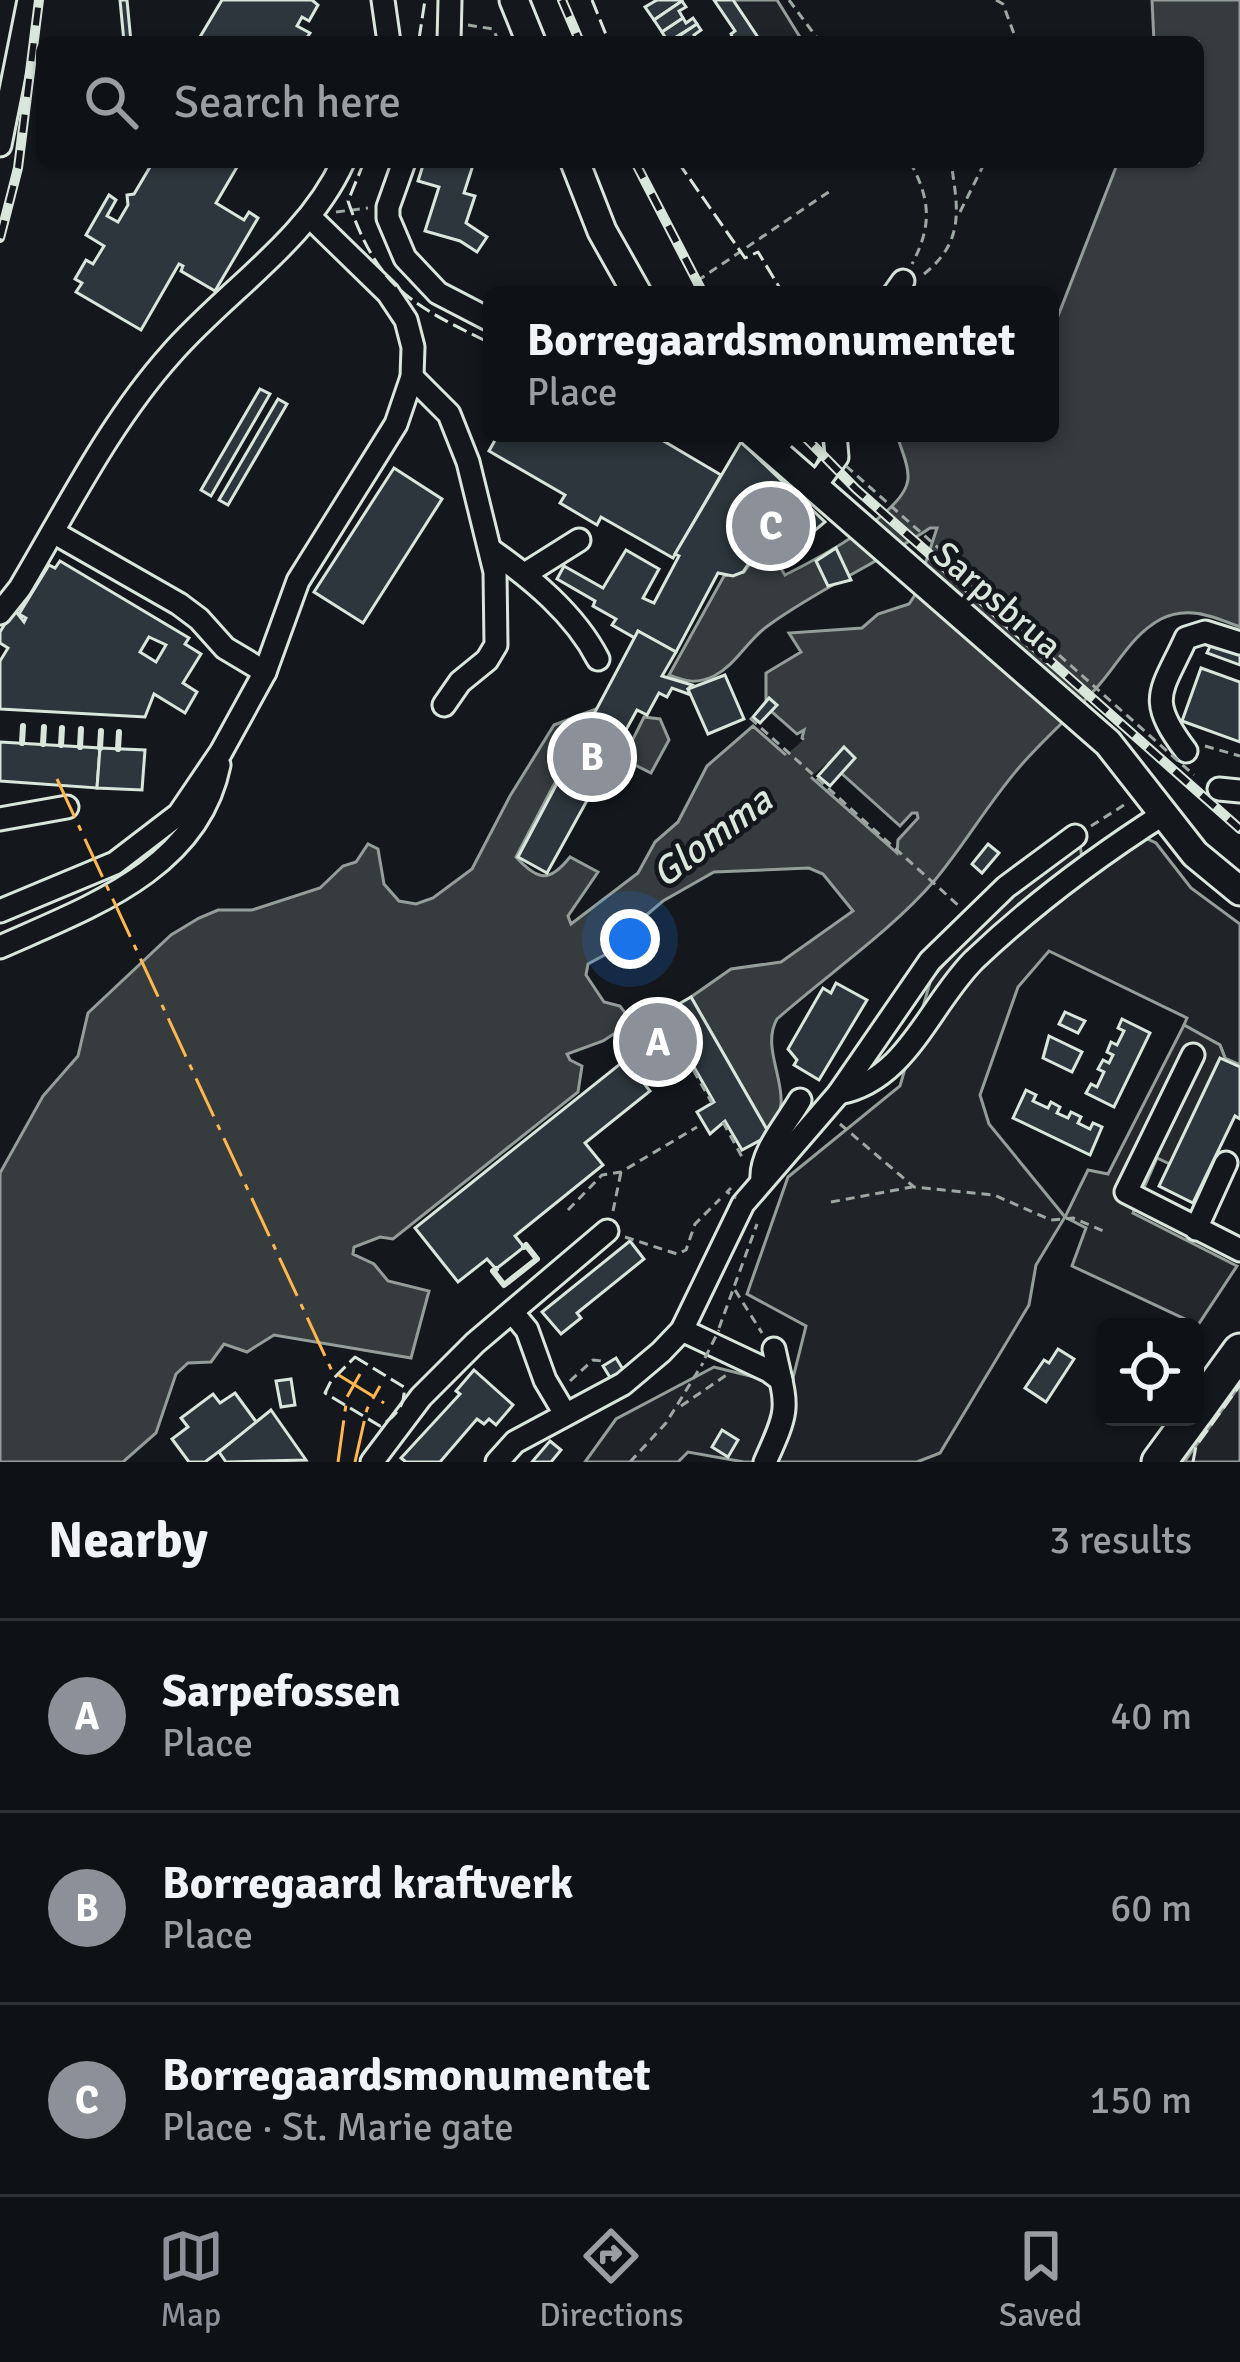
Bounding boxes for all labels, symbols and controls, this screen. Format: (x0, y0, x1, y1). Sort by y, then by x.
search box (36, 36, 1204, 168)
icon: search (78, 69, 144, 135)
text: Search here (174, 75, 401, 130)
popup (483, 286, 1059, 442)
text: Borregaardsmonumentet (527, 313, 1015, 368)
text: Place (527, 368, 618, 416)
pin: C (732, 481, 810, 571)
street label: Sarpsbrua (923, 532, 1071, 668)
pin: B (553, 712, 631, 802)
water label: Glomma (642, 775, 782, 898)
your location (600, 909, 660, 969)
pin: A (619, 997, 697, 1087)
map controls (1096, 1318, 1204, 1426)
button: locate (1096, 1318, 1204, 1426)
text: Nearby (48, 1509, 208, 1572)
text: 3 results (1049, 1516, 1192, 1564)
text: Sarpefossen (162, 1664, 401, 1719)
text: A (75, 1692, 99, 1740)
text: 40 m (1110, 1692, 1192, 1740)
text: Place (162, 1719, 253, 1767)
text: Borregaard kraftverk (162, 1856, 573, 1911)
text: B (75, 1884, 99, 1932)
text: 60 m (1110, 1884, 1192, 1932)
text: Place (162, 1911, 253, 1959)
text: Borregaardsmonumentet (162, 2048, 651, 2103)
text: C (75, 2076, 99, 2124)
text: 150 m (1089, 2076, 1192, 2124)
text: Place · St. Marie gate (162, 2103, 514, 2151)
tab: Map (158, 2223, 224, 2336)
tab: Directions (539, 2223, 684, 2336)
tab: Saved (999, 2223, 1082, 2336)

